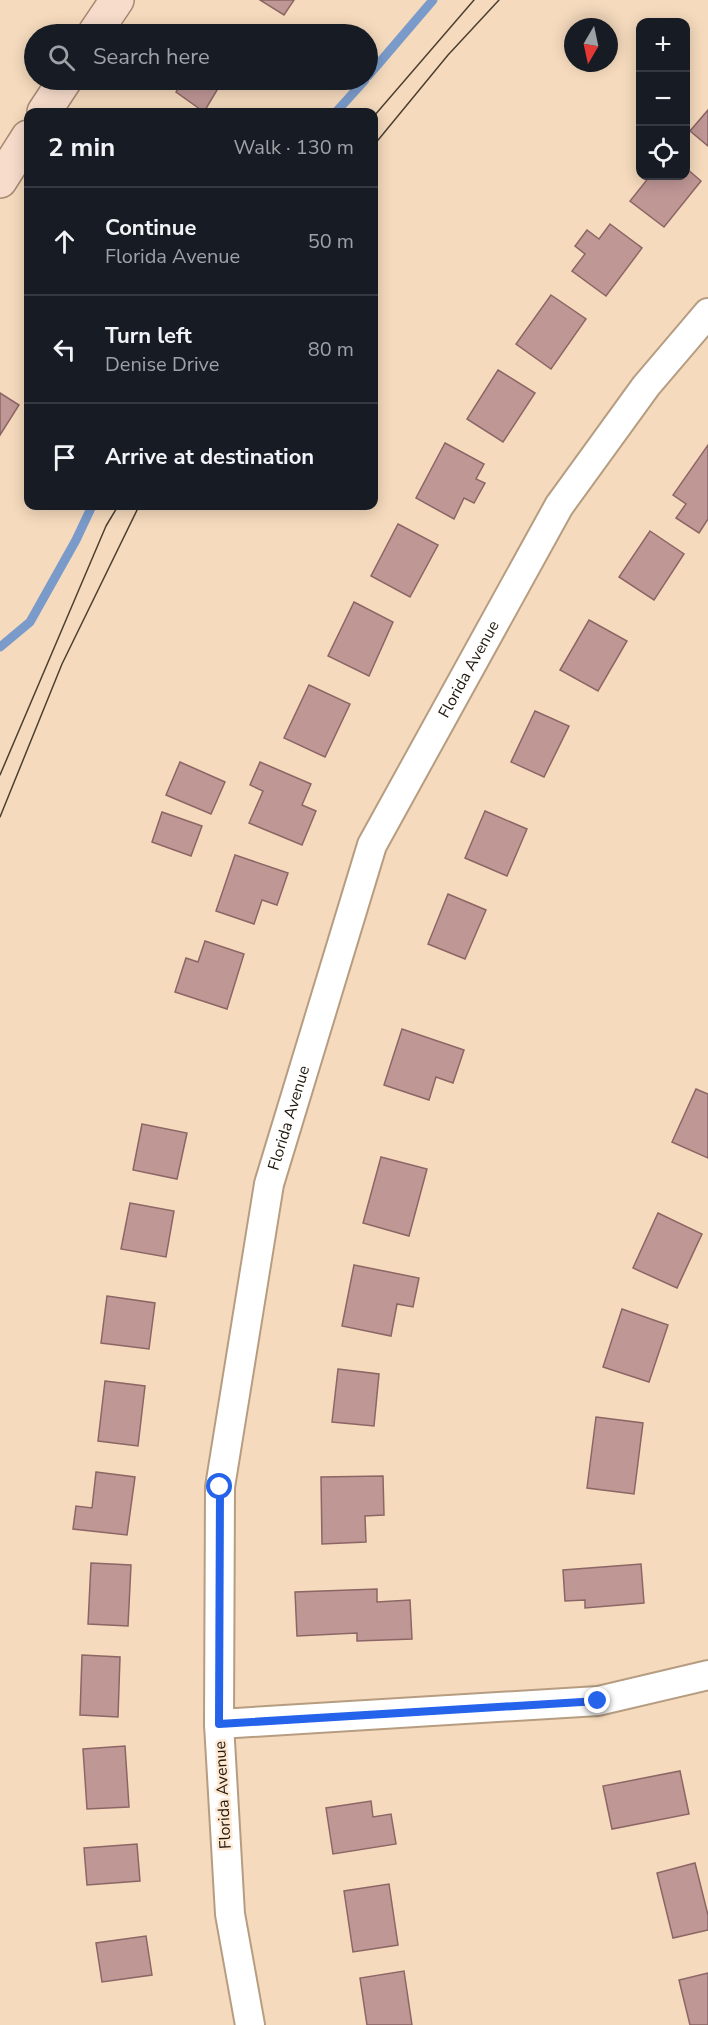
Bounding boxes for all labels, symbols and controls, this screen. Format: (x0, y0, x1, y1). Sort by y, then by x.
north arrow (564, 18, 618, 72)
map controls (636, 18, 690, 180)
button: + (636, 18, 690, 72)
search box (24, 24, 378, 90)
icon: search (45, 41, 78, 74)
text: Search here (93, 42, 210, 72)
button: − (636, 72, 690, 126)
button: locate (636, 126, 690, 180)
text: 2 min (48, 130, 115, 165)
text: Walk · 130 m (234, 134, 354, 161)
text: Continue (105, 213, 196, 243)
icon: ahead (48, 225, 81, 258)
text: 50 m (308, 228, 354, 255)
text: Florida Avenue (105, 243, 240, 270)
text: Turn left (105, 321, 192, 351)
icon: left (48, 333, 81, 366)
text: 80 m (308, 336, 354, 363)
text: Denise Drive (105, 351, 219, 378)
icon: arrive (48, 441, 81, 474)
text: Arrive at destination (105, 442, 314, 472)
street label: Florida Avenue (433, 617, 505, 722)
street label: Florida Avenue (263, 1063, 315, 1173)
route start (206, 1473, 232, 1499)
route end (584, 1687, 610, 1713)
street label: Florida Avenue (209, 1740, 237, 1850)

